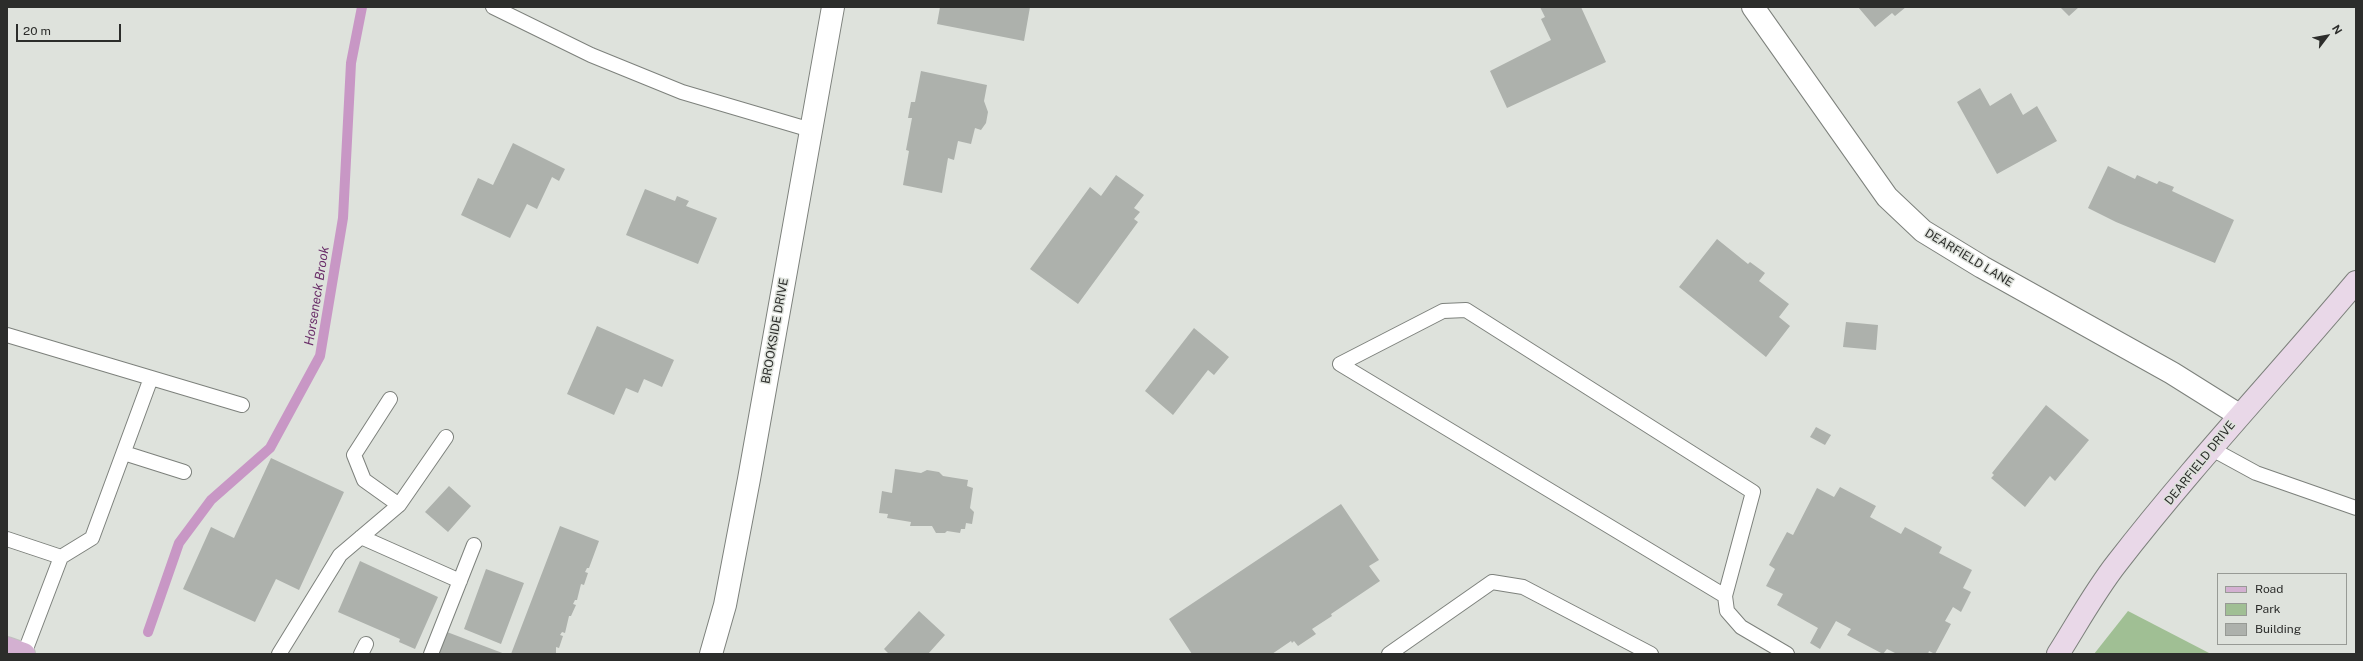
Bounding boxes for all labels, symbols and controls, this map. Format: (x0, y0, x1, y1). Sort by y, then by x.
scale bar (18, 16, 123, 42)
north arrow (2307, 16, 2347, 56)
text: N (2330, 23, 2345, 36)
text: 20 m (23, 24, 51, 38)
street label: DEARFIELD LANE (1922, 226, 2016, 290)
water label: Horseneck Brook (301, 245, 333, 347)
street label: BROOKSIDE DRIVE (759, 277, 791, 385)
street label: DEARFIELD DRIVE (2162, 418, 2238, 508)
legend (2217, 573, 2347, 645)
text: Road (2255, 582, 2283, 596)
text: Park (2255, 602, 2281, 616)
text: Building (2255, 622, 2301, 636)

